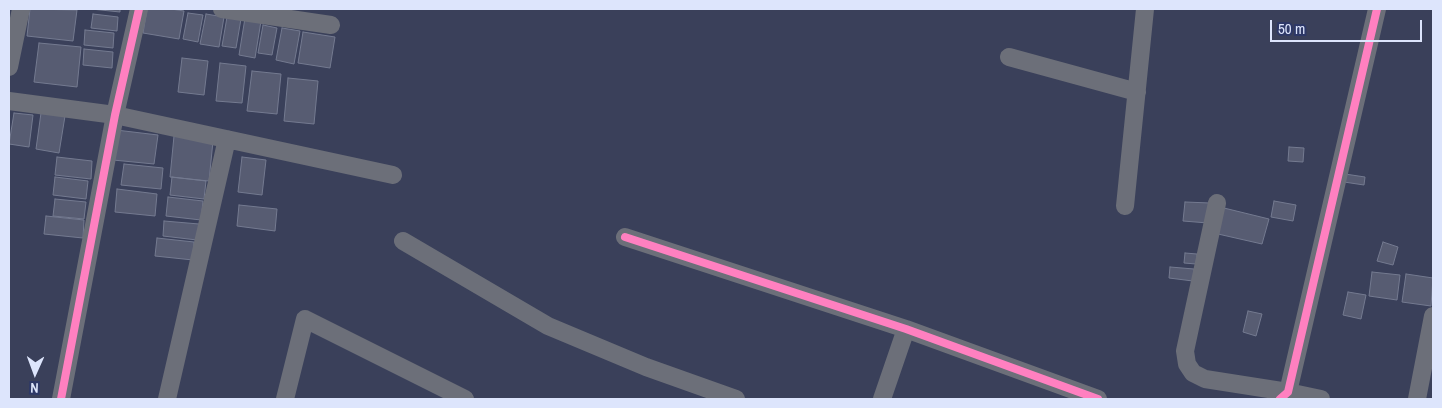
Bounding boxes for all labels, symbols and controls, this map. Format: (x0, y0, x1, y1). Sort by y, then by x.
scale bar (1272, 10, 1424, 42)
text: 50 m (1278, 18, 1305, 39)
north arrow (10, 348, 60, 398)
text: N (30, 379, 39, 397)

